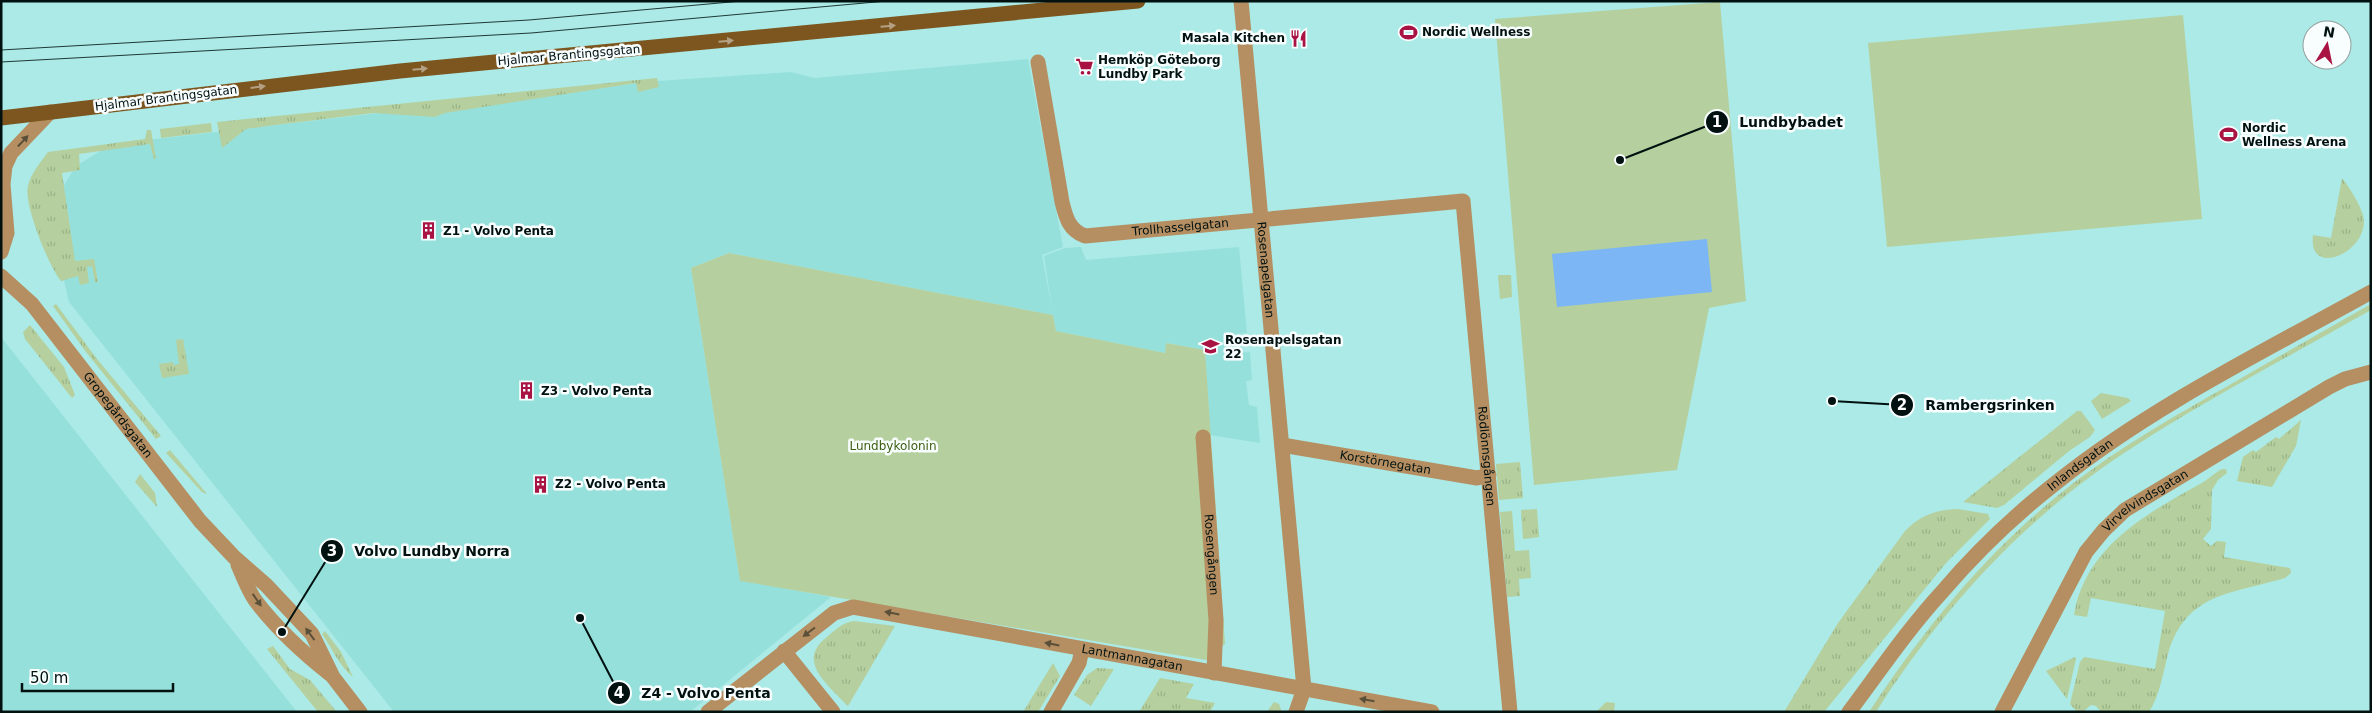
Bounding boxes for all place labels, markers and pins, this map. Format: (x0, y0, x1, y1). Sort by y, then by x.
sports icon: Nordic Wellness (1398, 22, 1418, 42)
place label: Nordic Wellness (1422, 25, 1530, 39)
restaurant icon: Masala Kitchen (1289, 28, 1309, 48)
place label: Masala Kitchen (1182, 31, 1285, 45)
place label: Hemköp Göteborg Lundby Park (1098, 53, 1221, 81)
supermarket icon: Hemköp Göteborg Lundby Park (1074, 57, 1094, 77)
callout: Lundbybadet (1704, 107, 1853, 136)
place label: Nordic Wellness Arena (2242, 121, 2346, 149)
sports icon: Nordic Wellness Arena (2218, 125, 2238, 145)
building icon: Z1 - Volvo Penta (419, 221, 439, 241)
place label: Z1 - Volvo Penta (443, 224, 554, 238)
place label: Rosenapelsgatan 22 (1225, 333, 1341, 361)
school or university icon: Rosenapelsgatan 22 (1201, 337, 1221, 357)
building icon: Z3 - Volvo Penta (517, 381, 537, 401)
place label: Z3 - Volvo Penta (541, 384, 652, 398)
callout: Rambergsrinken (1890, 390, 2065, 419)
building icon: Z2 - Volvo Penta (531, 474, 551, 494)
place label: Z2 - Volvo Penta (555, 477, 666, 491)
callout: Volvo Lundby Norra (320, 536, 520, 565)
callout: Z4 - Volvo Penta (606, 678, 781, 707)

